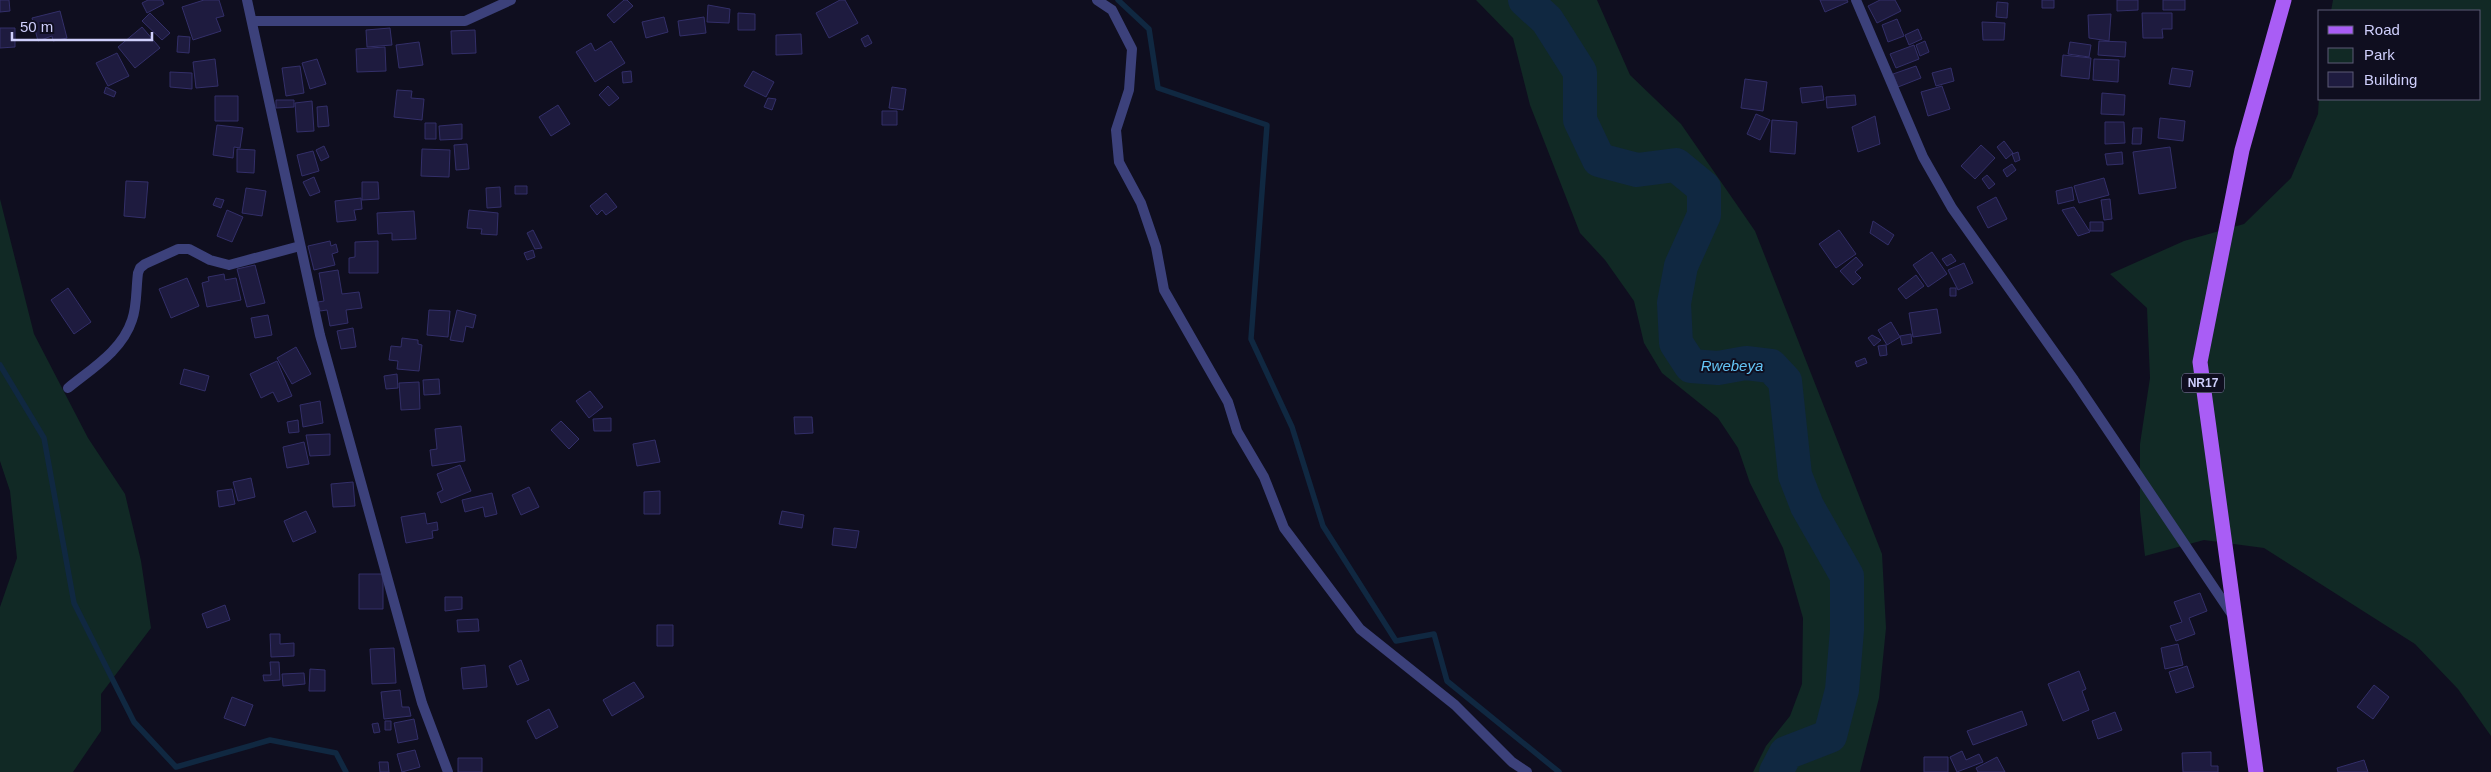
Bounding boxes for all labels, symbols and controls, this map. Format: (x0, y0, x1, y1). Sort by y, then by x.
scale bar (12, 10, 152, 42)
legend (2318, 10, 2481, 100)
text: 50 m (20, 18, 53, 35)
text: Road (2364, 21, 2400, 38)
text: Park (2364, 46, 2395, 63)
text: Building (2364, 71, 2417, 88)
water label: Rwebeya (1701, 357, 1763, 374)
road number: NR17 (2182, 373, 2224, 392)

